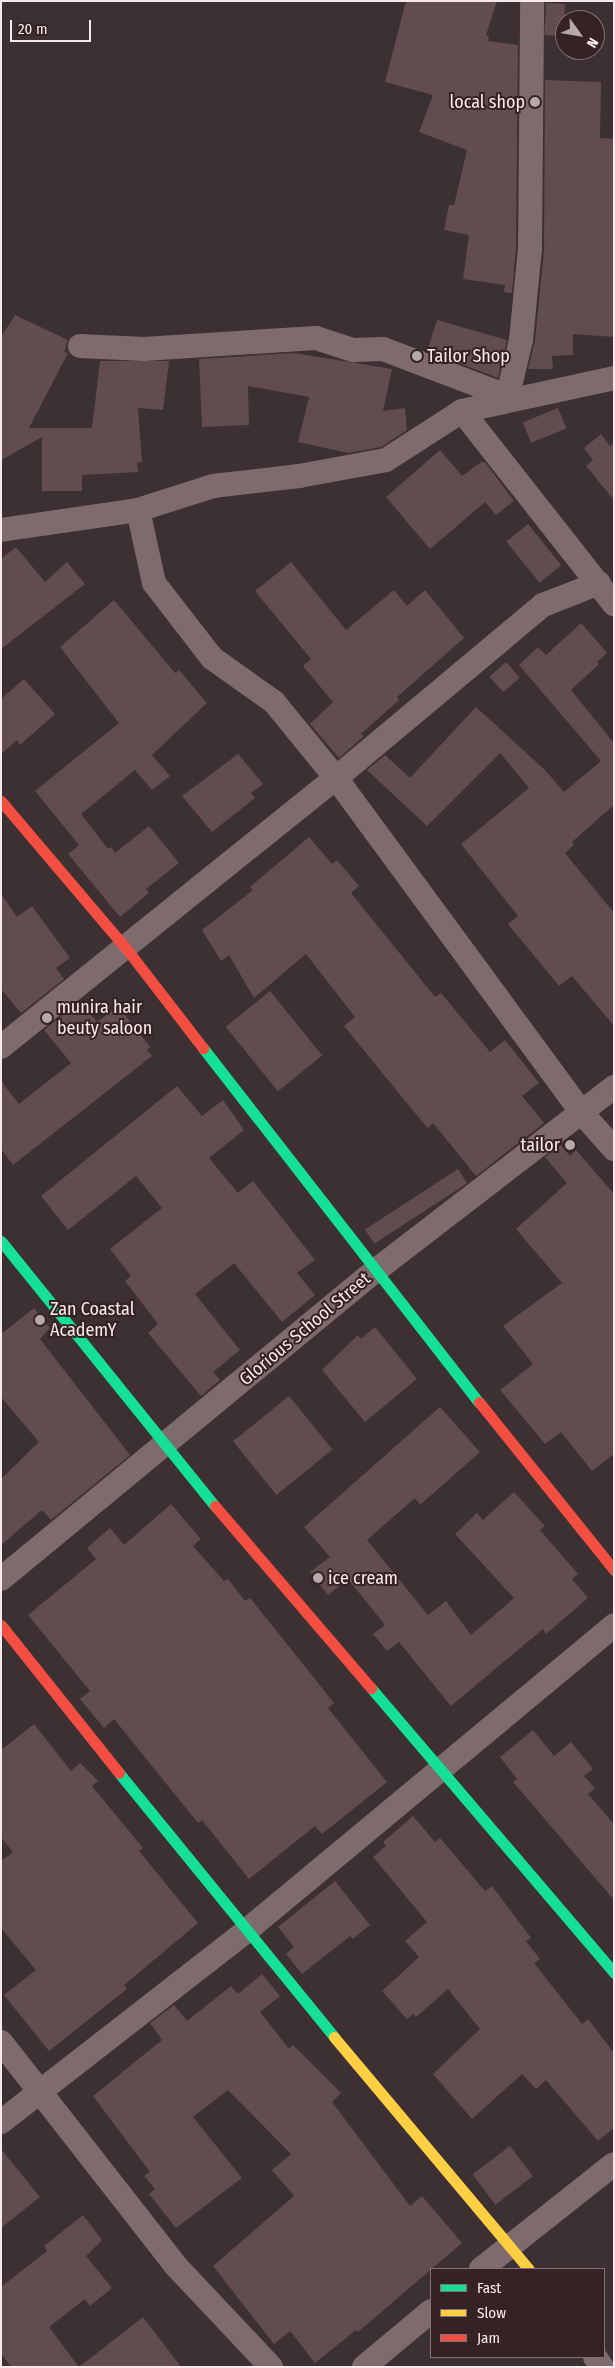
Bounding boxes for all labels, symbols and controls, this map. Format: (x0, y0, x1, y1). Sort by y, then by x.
scale bar (12, 10, 94, 42)
north arrow (555, 10, 605, 60)
text: 20 m (18, 20, 48, 38)
text: N (583, 35, 602, 51)
place label: local shop (450, 91, 525, 113)
marker: local shop (529, 96, 541, 108)
place label: Tailor Shop (427, 345, 510, 367)
marker: Tailor Shop (411, 350, 423, 362)
place label: munira hair beuty saloon (57, 997, 152, 1040)
marker: munira hair beuty saloon (41, 1012, 53, 1024)
place label: tailor (520, 1134, 560, 1156)
marker: tailor (564, 1139, 576, 1151)
street label: Glorious School Street (235, 1268, 375, 1390)
place label: Zan Coastal AcademY (50, 1299, 134, 1342)
marker: Zan Coastal AcademY (34, 1314, 46, 1326)
place label: ice cream (328, 1567, 398, 1589)
marker: ice cream (312, 1572, 324, 1584)
legend (430, 2268, 605, 2358)
text: Fast (477, 2279, 501, 2297)
text: Slow (477, 2304, 506, 2322)
text: Jam (477, 2329, 500, 2347)

